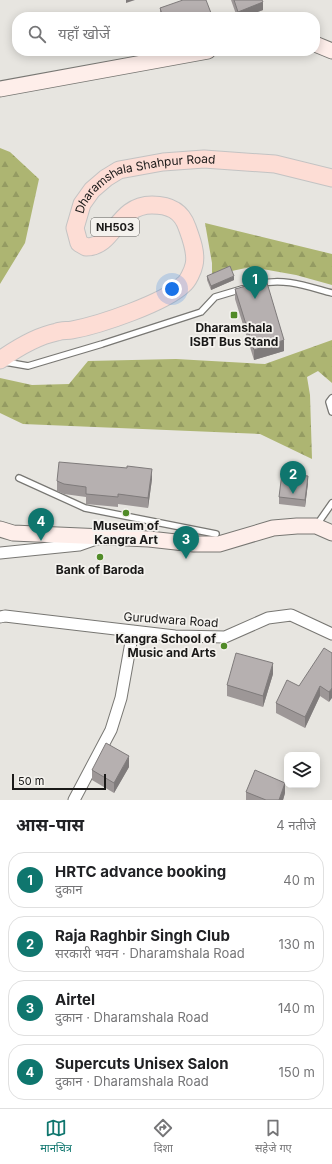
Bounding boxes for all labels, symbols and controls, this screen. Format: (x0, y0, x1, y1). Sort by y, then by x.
search box (12, 12, 320, 56)
icon: search (26, 23, 48, 45)
text: यहाँ खोजें (58, 24, 110, 43)
street label: Dharamshala Shahpur Road (72, 151, 216, 215)
road number: NH503 (91, 218, 139, 236)
pin: 1 (242, 266, 268, 299)
your location (162, 279, 182, 299)
marker: Dharamshala ISBT Bus Stand (229, 310, 239, 320)
place label: Dharamshala ISBT Bus Stand (190, 320, 278, 349)
pin: 2 (280, 461, 306, 494)
pin: 4 (28, 508, 54, 541)
marker: Museum of Kangra Art (121, 508, 131, 518)
place label: Museum of Kangra Art (93, 518, 159, 547)
pin: 3 (173, 526, 199, 559)
marker: Bank of Baroda (95, 552, 105, 562)
place label: Bank of Baroda (56, 562, 144, 577)
street label: Gurudwara Road (123, 609, 219, 630)
place label: Kangra School of Music and Arts (115, 631, 216, 660)
marker: Kangra School of Music and Arts (219, 641, 229, 651)
map controls (284, 752, 320, 788)
button: layers (284, 752, 320, 788)
scale bar (12, 772, 106, 791)
text: 50 m (18, 774, 44, 788)
text: आस-पास (16, 815, 84, 835)
text: 4 नतीजे (276, 817, 316, 833)
text: HRTC advance booking (55, 862, 226, 881)
text: 1 (27, 872, 33, 888)
text: 40 m (283, 872, 315, 888)
text: दुकान (55, 881, 82, 897)
text: Raja Raghbir Singh Club (55, 926, 230, 945)
text: 2 (26, 936, 34, 952)
text: 130 m (278, 936, 315, 952)
text: सरकारी भवन · Dharamshala Road (55, 945, 245, 961)
text: Airtel (55, 990, 95, 1009)
text: 3 (26, 1000, 34, 1016)
text: 140 m (278, 1000, 315, 1016)
text: दुकान · Dharamshala Road (55, 1009, 209, 1025)
text: Supercuts Unisex Salon (55, 1054, 229, 1073)
text: 4 (26, 1064, 34, 1080)
text: 150 m (279, 1064, 315, 1080)
text: दुकान · Dharamshala Road (55, 1073, 209, 1089)
tab: मानचित्र (40, 1117, 72, 1156)
tab: दिशा (152, 1117, 174, 1156)
tab: सहेजे गए (255, 1117, 292, 1156)

